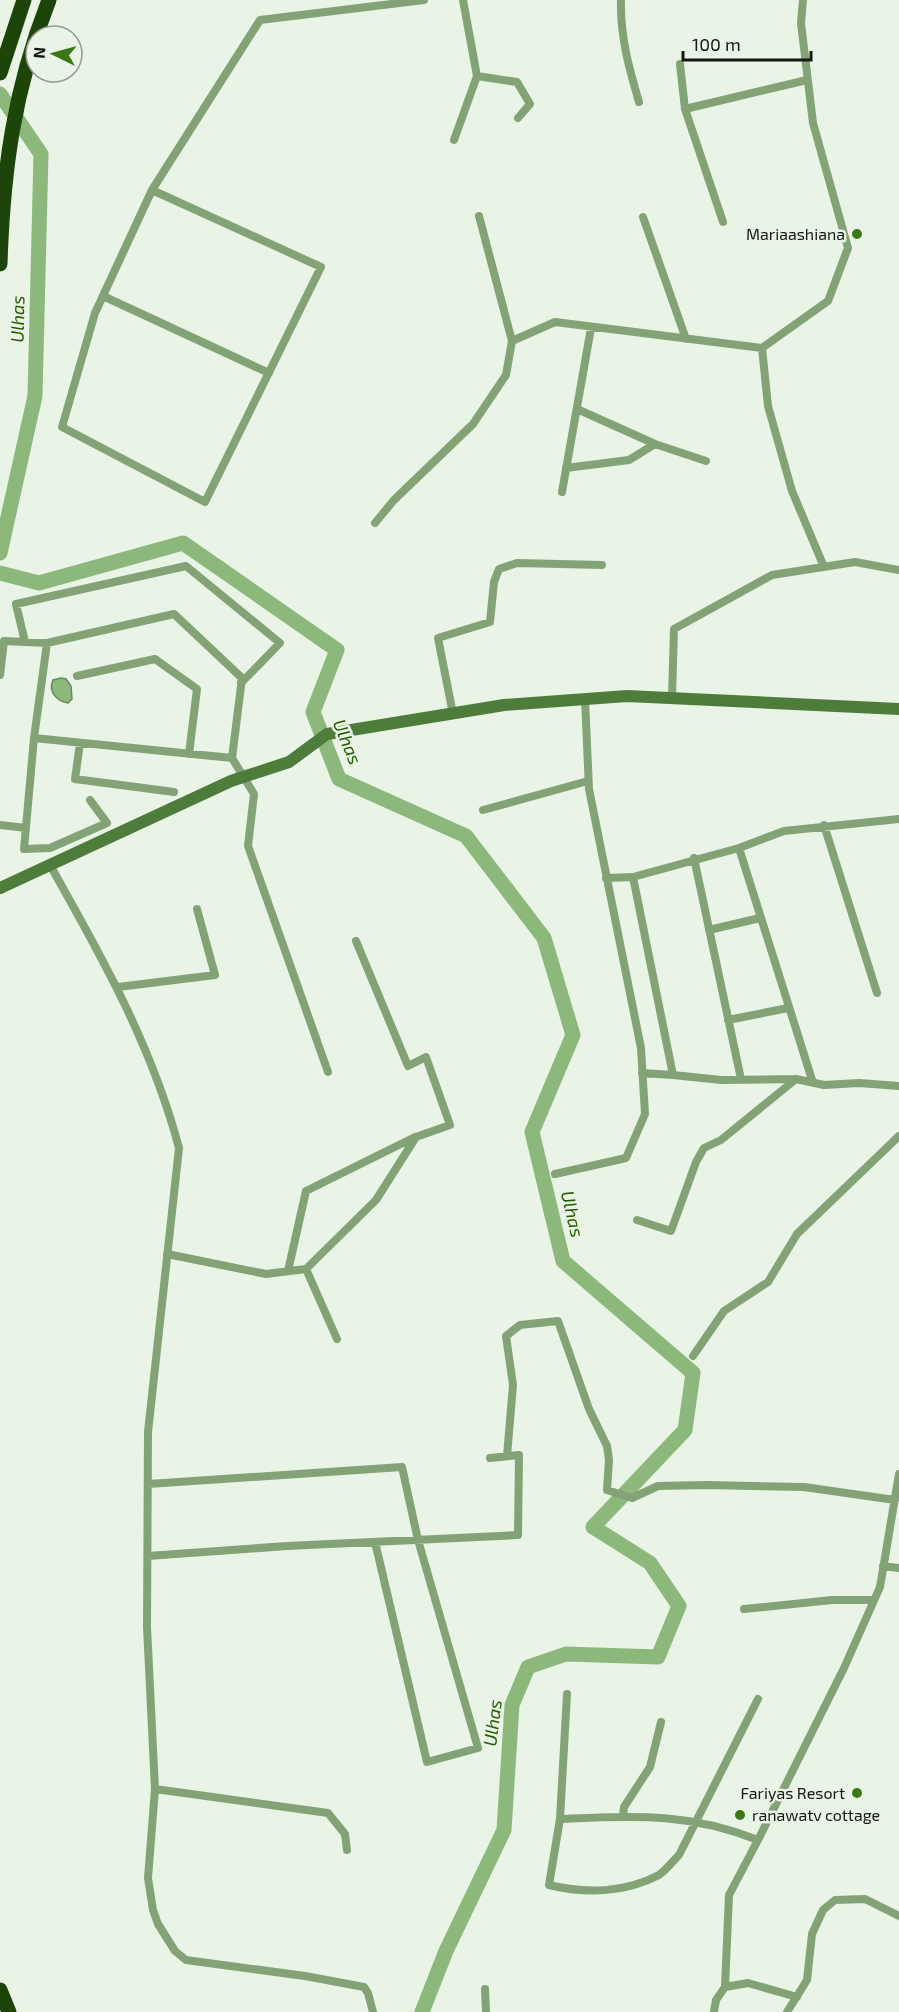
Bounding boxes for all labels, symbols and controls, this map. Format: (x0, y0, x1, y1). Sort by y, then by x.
north arrow (24, 24, 84, 84)
scale bar (683, 24, 810, 62)
text: 100 m (692, 33, 741, 55)
text: N (29, 46, 49, 59)
place label: Mariaashiana (746, 224, 845, 243)
marker: Mariaashiana (850, 227, 864, 241)
water label: Ulhas (6, 295, 28, 343)
water label: Ulhas (329, 716, 367, 768)
water label: Ulhas (557, 1188, 589, 1239)
water label: Ulhas (478, 1698, 506, 1748)
place label: Fariyas Resort (741, 1783, 845, 1802)
marker: Fariyas Resort (850, 1786, 864, 1800)
place label: ranawatv cottage (752, 1805, 880, 1824)
marker: ranawatv cottage (733, 1808, 747, 1822)

